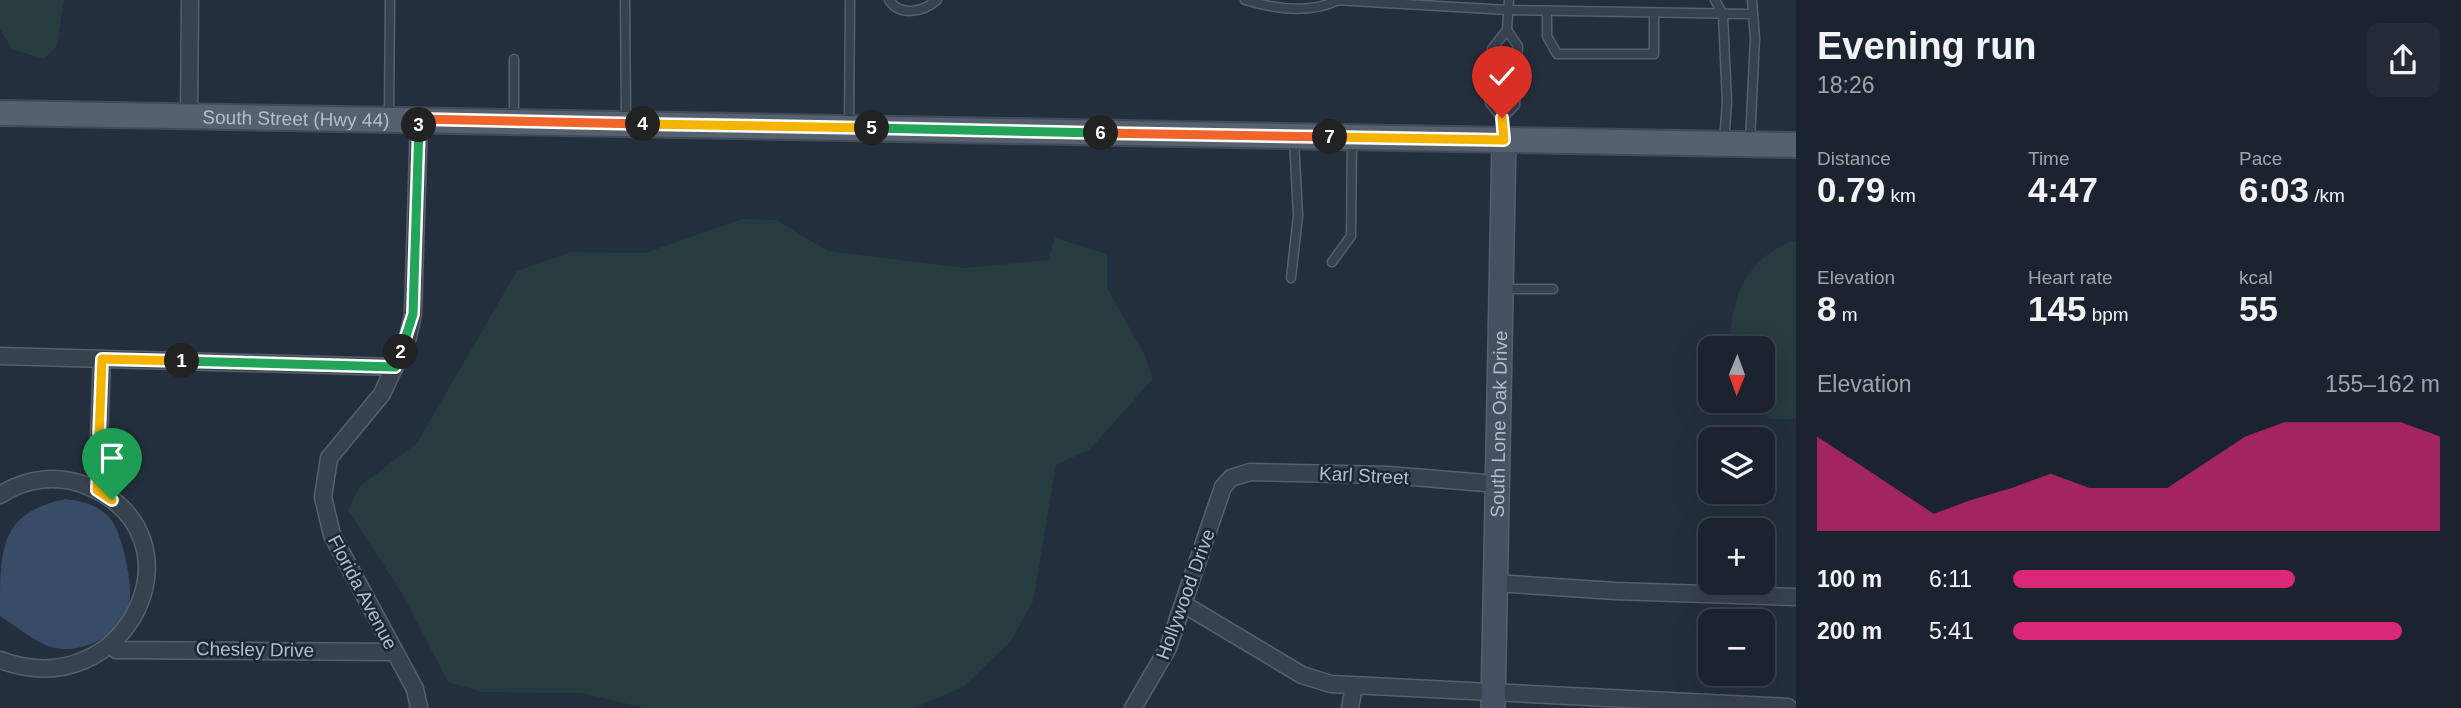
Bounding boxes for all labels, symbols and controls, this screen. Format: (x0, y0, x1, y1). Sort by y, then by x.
button: share (2366, 23, 2440, 97)
text: Evening run (1817, 25, 2037, 67)
pin (1472, 46, 1532, 118)
icon: check (1483, 57, 1521, 95)
text: 18:26 (1817, 72, 1875, 98)
pin: 4 (626, 106, 660, 142)
street label: South Street (Hwy 44) (202, 107, 390, 131)
pin: 3 (402, 108, 436, 142)
pin: 5 (854, 110, 890, 146)
text: 4 (637, 113, 648, 134)
text: 3 (413, 114, 424, 135)
pin: 6 (1084, 116, 1118, 150)
text: 5 (866, 117, 877, 138)
pin: 7 (1312, 120, 1348, 154)
text: 6 (1095, 122, 1106, 143)
text: 7 (1324, 126, 1335, 147)
text: Distance (1817, 148, 1891, 169)
text: Time (2028, 148, 2070, 169)
text: Pace (2239, 148, 2282, 169)
text: 0.79 (1817, 170, 1885, 209)
text: 4:47 (2028, 170, 2098, 209)
text: 6:03 (2239, 170, 2309, 209)
text: km (1885, 185, 1916, 206)
text: /km (2309, 185, 2345, 206)
text: Elevation (1817, 267, 1895, 288)
text: Heart rate (2028, 267, 2112, 288)
text: kcal (2239, 267, 2273, 288)
text: 8 (1817, 289, 1836, 328)
text: 145 (2028, 289, 2086, 328)
text: 55 (2239, 289, 2278, 328)
text: m (1836, 304, 1858, 325)
text: bpm (2086, 304, 2129, 325)
street label: South Lone Oak Drive (1487, 330, 1511, 518)
pin: 2 (384, 334, 418, 370)
north arrow (1698, 336, 1774, 413)
map controls (1698, 336, 1775, 686)
text: 2 (395, 341, 406, 362)
pin: 1 (164, 344, 200, 378)
text: 1 (176, 350, 187, 371)
text: Elevation (1817, 371, 1912, 397)
text: 155–162 m (2325, 371, 2440, 397)
button: layers (1698, 427, 1775, 504)
pin (82, 428, 142, 500)
icon: arrive (93, 439, 131, 477)
street label: Karl Street (1319, 463, 1410, 488)
button: + (1698, 518, 1775, 595)
street label: Hollywood Drive (1152, 526, 1219, 662)
street label: Florida Avenue (324, 532, 402, 653)
text: 100 m (1817, 566, 1882, 592)
text: 6:11 (1929, 566, 1972, 592)
button: − (1698, 609, 1775, 686)
text: 200 m (1817, 618, 1882, 644)
text: 5:41 (1929, 618, 1974, 644)
street label: Chesley Drive (196, 638, 314, 661)

